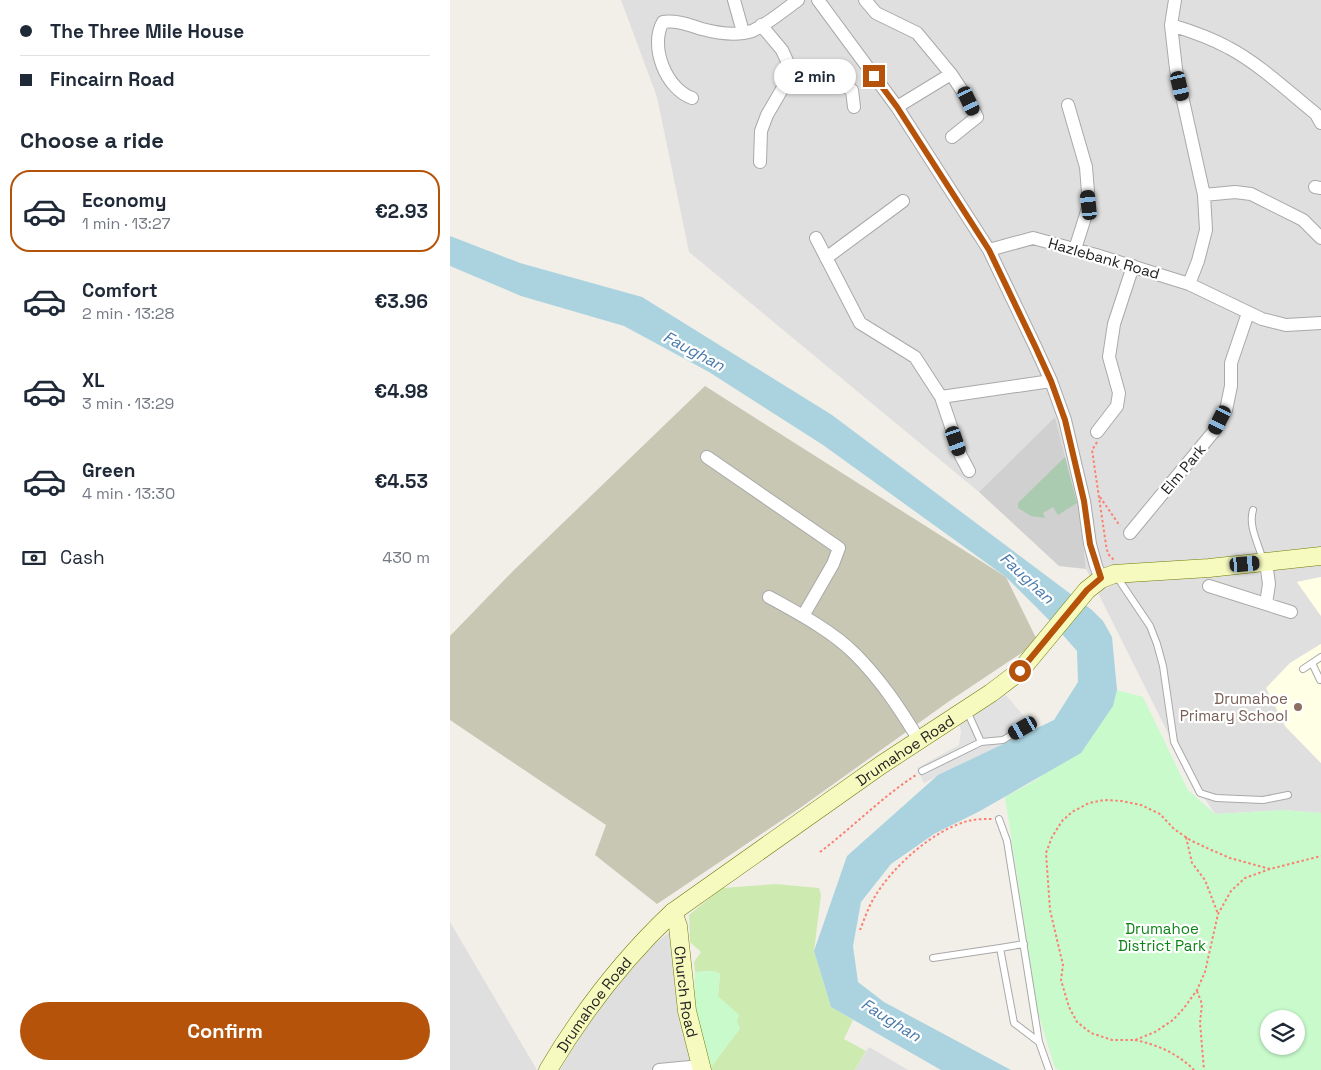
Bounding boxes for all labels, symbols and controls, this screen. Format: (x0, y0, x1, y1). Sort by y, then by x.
text: The Three Mile House (50, 19, 244, 44)
callout: 2 min (774, 58, 856, 94)
route end (863, 65, 885, 87)
text: 2 min (794, 66, 836, 87)
text: Fincairn Road (50, 67, 175, 92)
car (1169, 70, 1190, 102)
car (955, 84, 982, 118)
text: Choose a ride (20, 126, 164, 154)
text: Economy (82, 188, 166, 213)
icon: car (22, 189, 67, 234)
car (1079, 189, 1098, 221)
text: €2.93 (375, 199, 428, 224)
text: 1 min · 13:27 (82, 213, 170, 234)
street label: Hazlebank Road (1046, 233, 1162, 283)
text: Comfort (82, 278, 158, 303)
icon: car (22, 279, 67, 324)
text: €3.96 (374, 289, 428, 314)
text: 2 min · 13:28 (82, 303, 174, 324)
water label: Faughan (660, 326, 729, 376)
text: XL (82, 368, 105, 393)
icon: car (22, 369, 67, 414)
text: €4.98 (374, 379, 428, 404)
text: 3 min · 13:29 (82, 393, 174, 414)
car (1206, 403, 1233, 437)
car (944, 424, 967, 458)
street label: Elm Park (1156, 440, 1210, 498)
text: Green (82, 458, 135, 483)
icon: car (22, 459, 67, 504)
text: €4.53 (374, 469, 428, 494)
text: 4 min · 13:30 (82, 483, 175, 504)
icon: cash (20, 544, 48, 572)
text: Cash (60, 545, 105, 570)
text: 430 m (382, 547, 430, 568)
water label: Faughan (996, 548, 1059, 609)
car (1229, 555, 1260, 573)
route start (1009, 660, 1031, 682)
place label: Drumahoe Primary School (1180, 689, 1288, 725)
marker: Drumahoe Primary School (1292, 701, 1304, 713)
street label: Drumahoe Road (852, 710, 958, 790)
car (1006, 714, 1039, 742)
park label: Drumahoe District Park (1118, 919, 1206, 955)
street label: Church Road (671, 945, 703, 1039)
street label: Drumahoe Road (552, 952, 635, 1056)
water label: Faughan (857, 994, 926, 1047)
button: Confirm (20, 1002, 430, 1060)
map controls (1260, 1010, 1305, 1055)
button: layers (1260, 1010, 1305, 1055)

